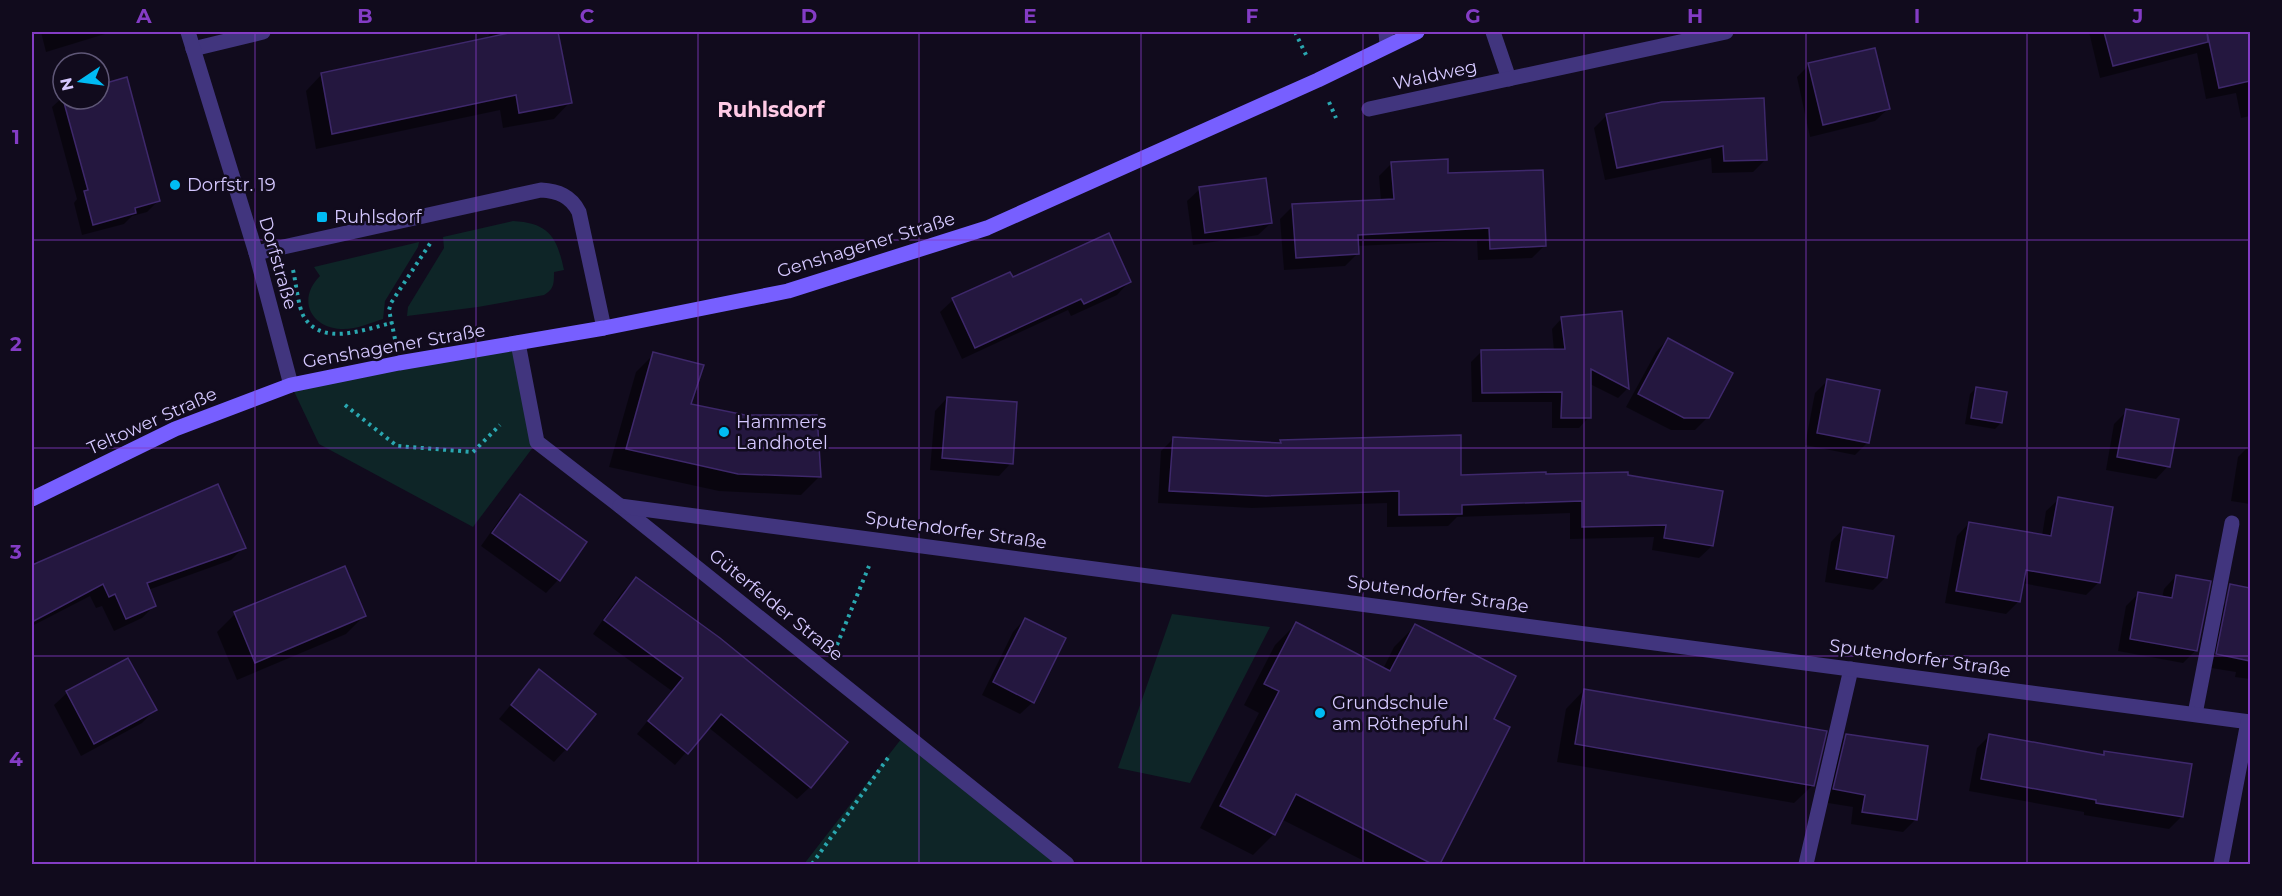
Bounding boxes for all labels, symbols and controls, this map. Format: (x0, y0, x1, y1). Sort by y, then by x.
text: A (135, 4, 152, 28)
text: B (357, 4, 373, 28)
text: C (580, 4, 595, 28)
text: D (801, 4, 817, 28)
text: E (1023, 4, 1037, 28)
text: F (1246, 4, 1259, 28)
text: G (1465, 4, 1481, 28)
text: H (1687, 4, 1703, 28)
text: I (1914, 4, 1920, 28)
text: J (2132, 4, 2143, 28)
north arrow (51, 51, 111, 111)
street label: Waldweg (1391, 55, 1479, 95)
text: N (56, 76, 78, 93)
district label: Ruhlsdorf (717, 97, 826, 122)
text: 1 (12, 125, 20, 149)
place label: Dorfstr. 19 (187, 174, 276, 196)
marker: Dorfstr. 19 (168, 178, 182, 192)
place label: Ruhlsdorf (334, 206, 423, 228)
street label: Genshagener Straße (774, 207, 958, 283)
marker: Ruhlsdorf (315, 210, 329, 224)
street label: Dorfstraße (254, 214, 302, 312)
street label: Genshagener Straße (301, 319, 487, 373)
text: 2 (10, 332, 22, 356)
street label: Teltower Straße (84, 383, 220, 459)
place label: Hammers Landhotel (736, 411, 828, 454)
marker: Hammers Landhotel (717, 425, 731, 439)
street label: Sputendorfer Straße (864, 506, 1048, 554)
text: 3 (9, 540, 22, 564)
street label: Güterfelder Straße (705, 544, 848, 666)
street label: Sputendorfer Straße (1346, 570, 1530, 618)
street label: Sputendorfer Straße (1828, 634, 2012, 682)
place label: Grundschule am Röthepfuhl (1332, 692, 1469, 735)
marker: Grundschule am Röthepfuhl (1313, 706, 1327, 720)
text: 4 (9, 747, 23, 771)

